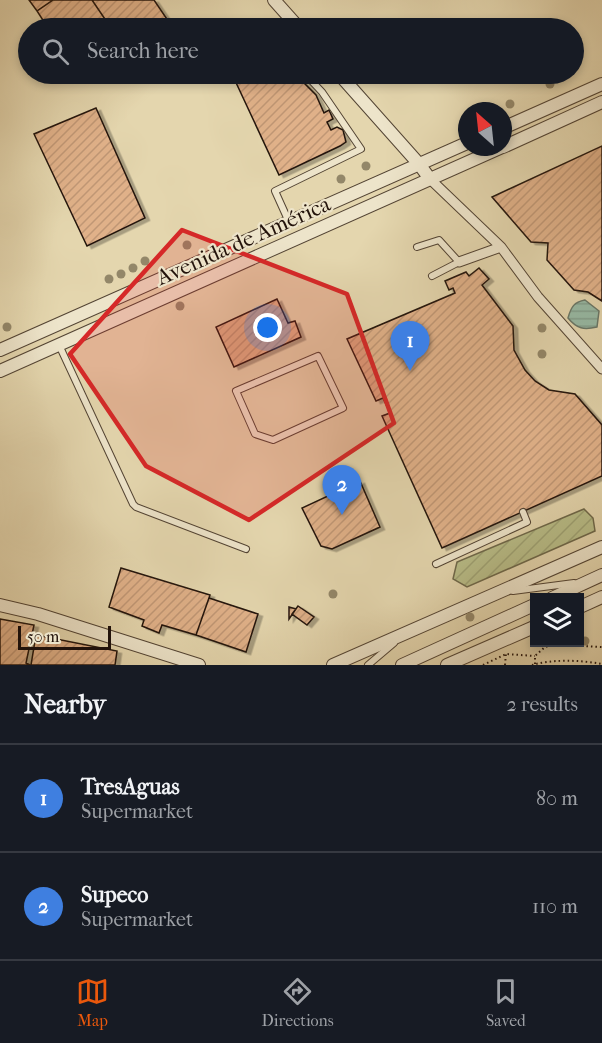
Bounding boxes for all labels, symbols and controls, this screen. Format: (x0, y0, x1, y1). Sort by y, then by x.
search box (18, 18, 584, 84)
icon: search (39, 35, 72, 68)
text: Search here (87, 38, 199, 64)
north arrow (458, 102, 512, 156)
street label: Avenida de América (151, 191, 335, 291)
your location (253, 313, 282, 342)
pin: 1 (390, 322, 430, 371)
pin: 2 (322, 466, 362, 515)
map controls (530, 593, 584, 647)
button: layers (530, 593, 584, 647)
scale bar (18, 623, 111, 650)
text: 50 m (27, 627, 59, 646)
text: Nearby (24, 689, 106, 720)
text: 2 results (507, 693, 578, 716)
text: TresAguas (81, 774, 180, 800)
text: 1 (40, 787, 47, 810)
text: 80 m (536, 787, 578, 810)
text: Supermarket (81, 800, 193, 823)
text: Supeco (81, 882, 148, 908)
text: 2 (38, 895, 49, 918)
text: 110 m (532, 895, 578, 918)
text: Supermarket (81, 908, 193, 931)
tab: Map (76, 975, 109, 1030)
tab: Directions (262, 975, 334, 1030)
tab: Saved (486, 975, 526, 1030)

